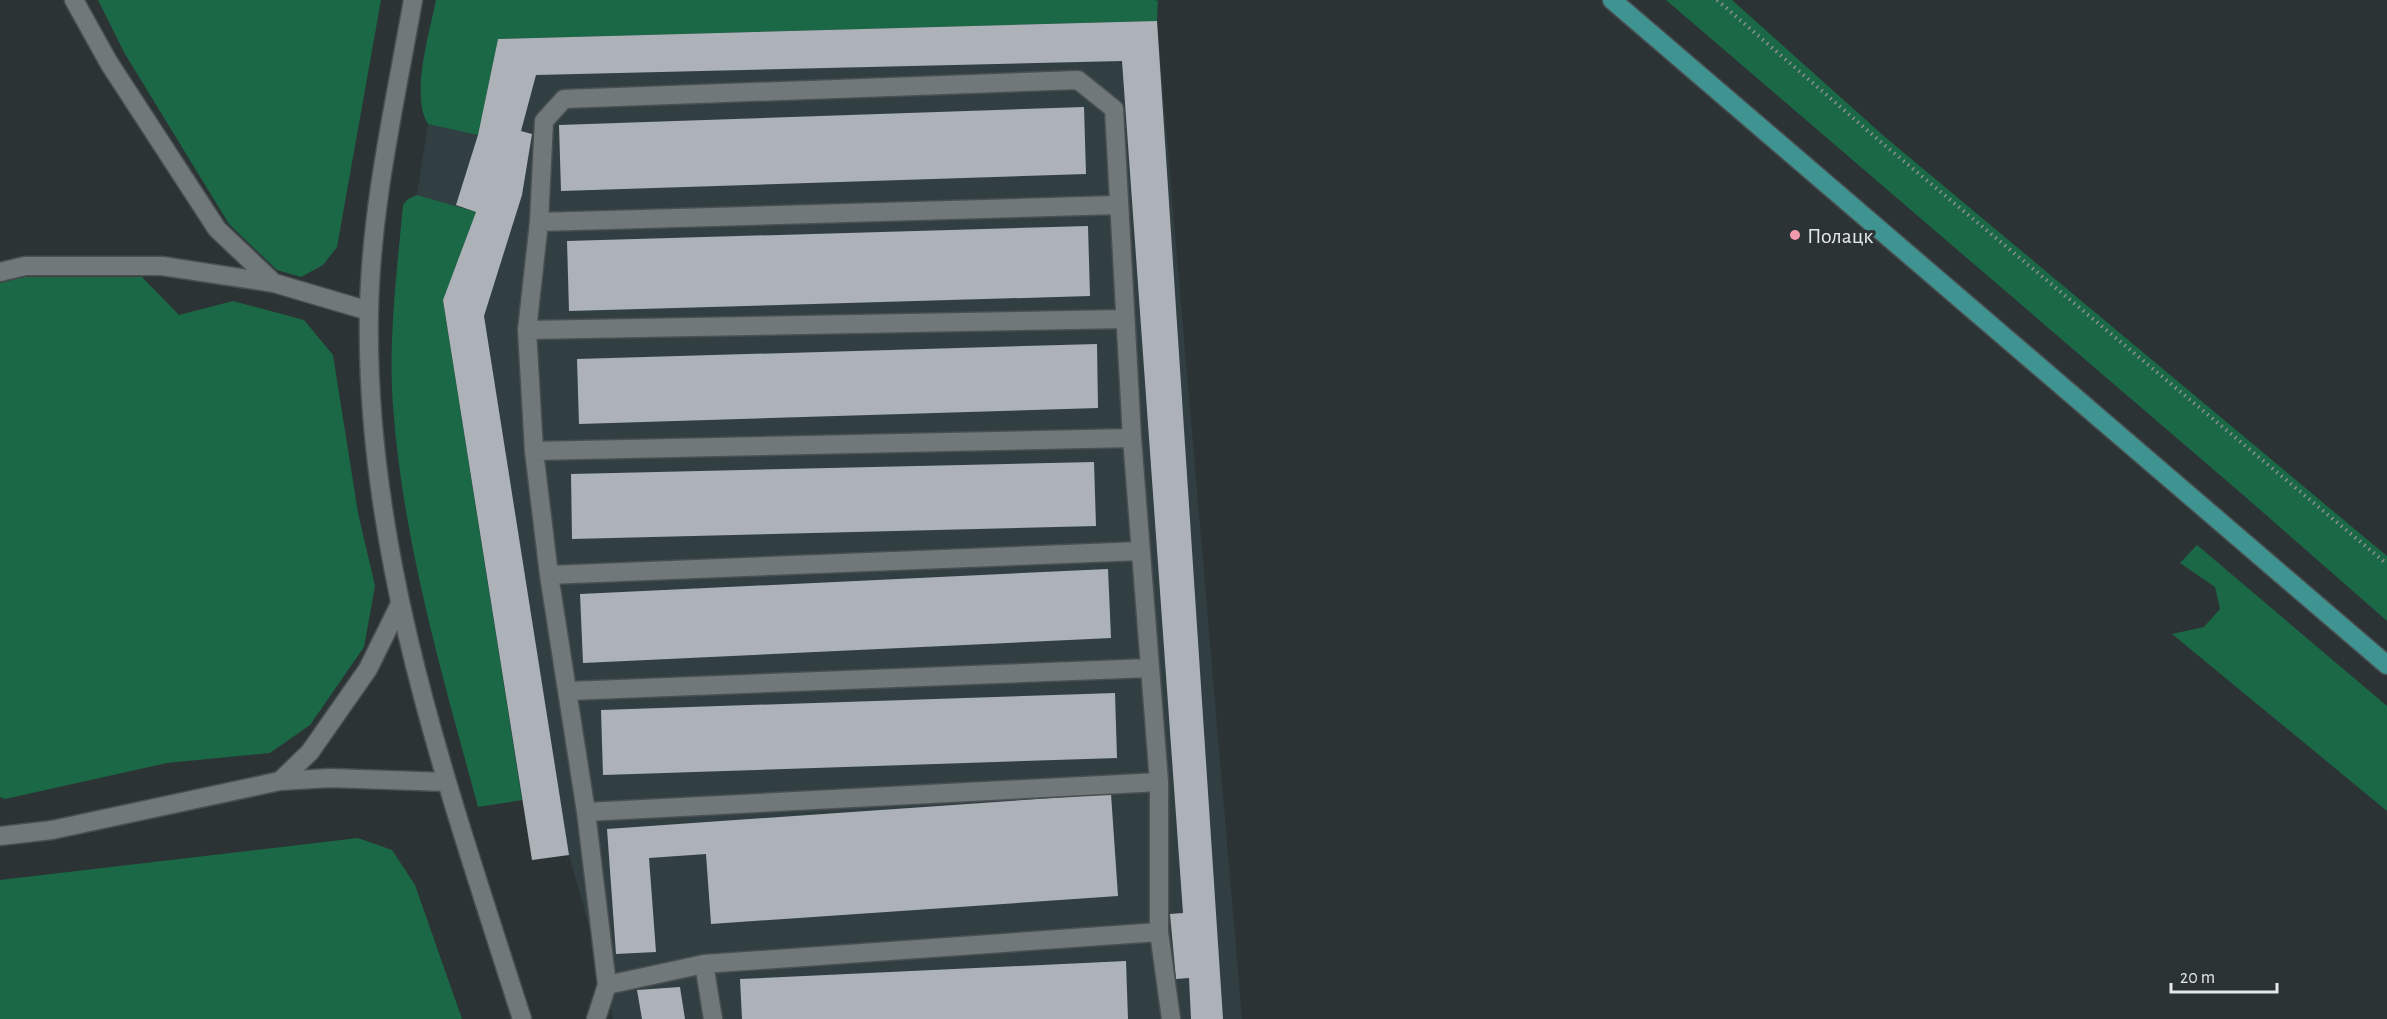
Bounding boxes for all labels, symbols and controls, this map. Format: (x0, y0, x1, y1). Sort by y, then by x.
place label: Полацк (1807, 225, 1873, 247)
marker: Полацк (1788, 228, 1802, 242)
scale bar (2171, 956, 2278, 994)
text: 20 m (2180, 969, 2215, 987)

